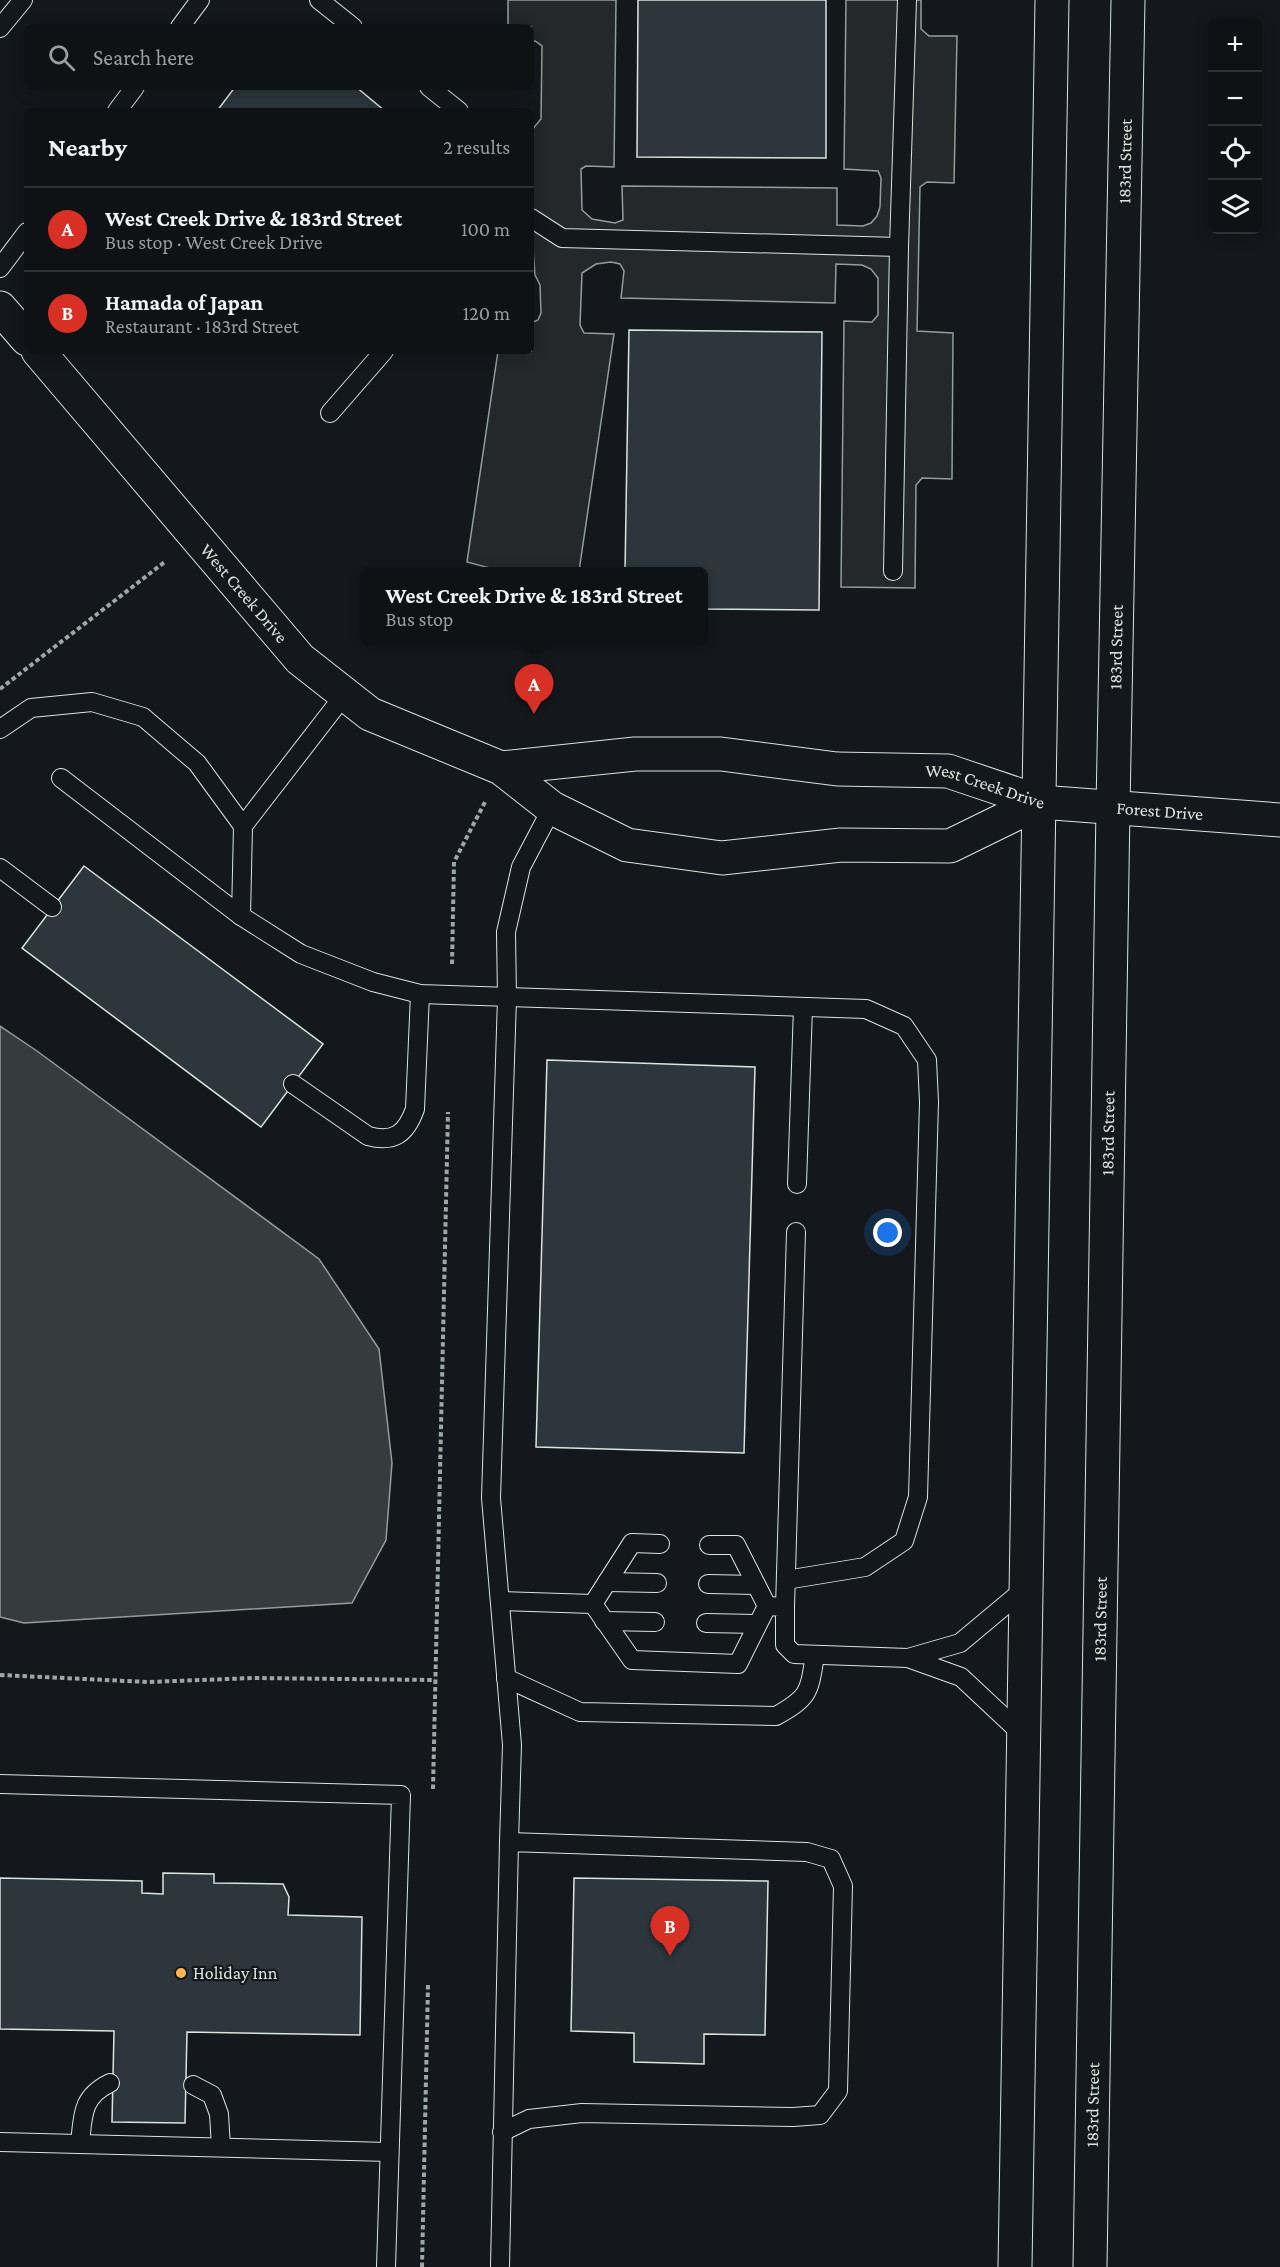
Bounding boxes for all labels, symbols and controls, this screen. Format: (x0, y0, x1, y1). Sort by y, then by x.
map controls (1208, 18, 1262, 234)
button: + (1208, 18, 1262, 72)
search box (24, 24, 534, 90)
icon: search (45, 41, 78, 74)
text: Search here (93, 45, 194, 70)
button: − (1208, 72, 1262, 126)
street label: 183rd Street (1114, 118, 1136, 204)
button: locate (1208, 126, 1262, 180)
text: Nearby (48, 133, 127, 162)
text: 2 results (443, 136, 510, 158)
button: layers (1208, 180, 1262, 234)
text: West Creek Drive & 183rd Street (105, 206, 402, 231)
text: A (62, 218, 73, 240)
text: 100 m (461, 218, 510, 240)
text: Bus stop · West Creek Drive (105, 231, 323, 253)
text: Hamada of Japan (105, 290, 263, 315)
text: B (62, 302, 73, 324)
text: 120 m (463, 302, 510, 324)
text: Restaurant · 183rd Street (105, 315, 299, 337)
street label: West Creek Drive (196, 540, 292, 647)
popup (360, 567, 708, 645)
text: West Creek Drive & 183rd Street (385, 583, 683, 608)
street label: 183rd Street (1105, 604, 1127, 690)
text: Bus stop (385, 608, 453, 630)
pin: A (514, 664, 554, 714)
street label: West Creek Drive (925, 761, 1045, 812)
street label: Forest Drive (1116, 798, 1204, 824)
street label: 183rd Street (1097, 1089, 1119, 1176)
your location (873, 1218, 902, 1247)
street label: 183rd Street (1090, 1575, 1111, 1662)
pin: B (650, 1906, 690, 1956)
place label: Holiday Inn (193, 1963, 278, 1983)
marker: Holiday Inn (174, 1966, 188, 1980)
street label: 183rd Street (1082, 2061, 1103, 2148)

